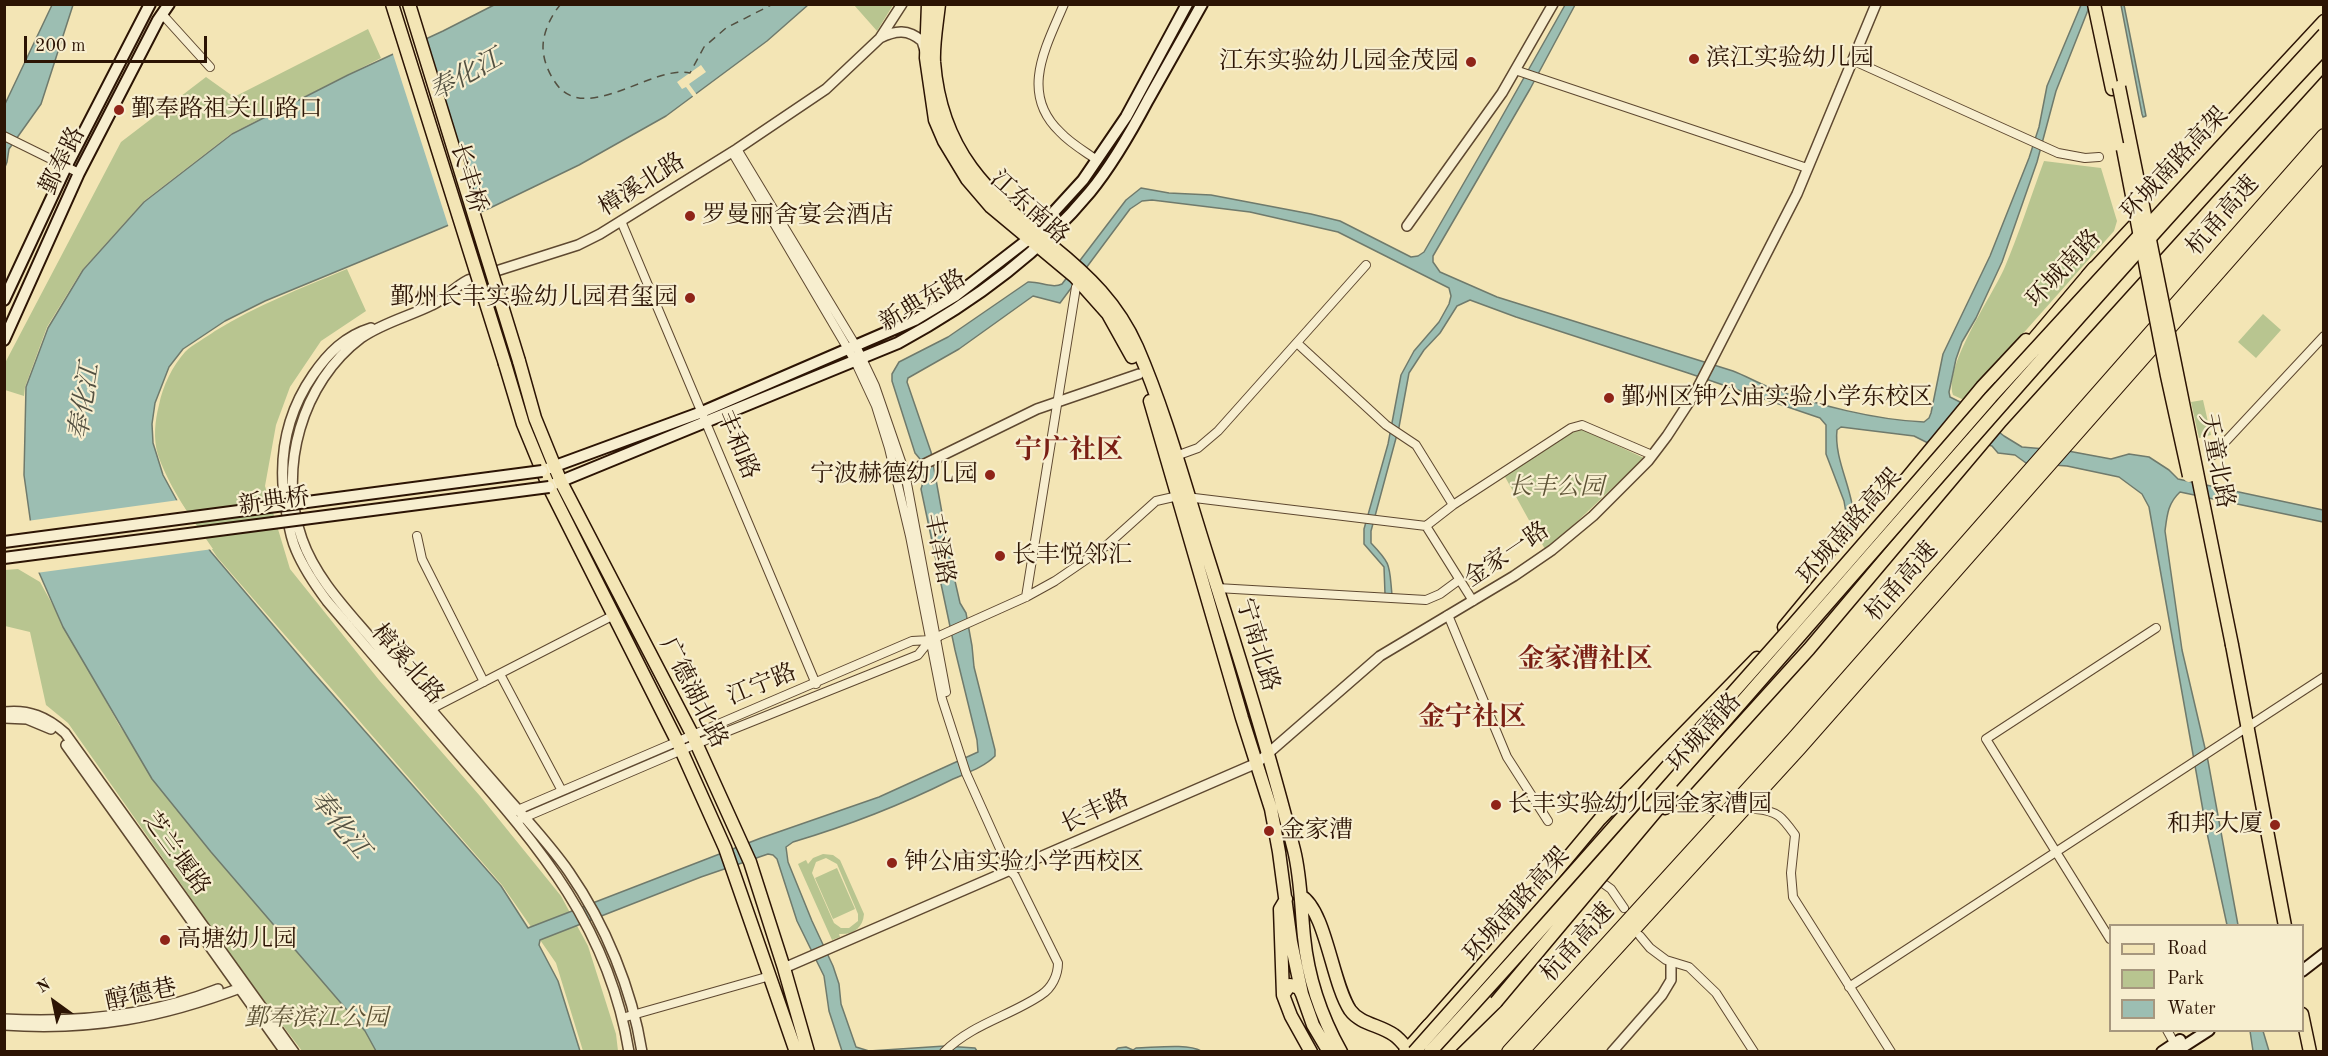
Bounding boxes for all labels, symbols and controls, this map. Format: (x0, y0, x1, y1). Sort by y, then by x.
scale bar (27, 24, 210, 62)
text: 200 m (35, 37, 86, 55)
water label: 奉化江 (424, 43, 508, 109)
place label: 滨江实验幼儿园 (1706, 45, 1874, 73)
place label: 江东实验幼儿园金茂园 (1219, 48, 1459, 76)
marker: 滨江实验幼儿园 (1687, 52, 1701, 66)
marker: 江东实验幼儿园金茂园 (1464, 55, 1478, 69)
place label: 鄞奉路祖关山路口 (131, 96, 323, 124)
street label: 环城南路高架 (2115, 102, 2235, 226)
marker: 鄞奉路祖关山路口 (112, 103, 126, 117)
street label: 鄞奉路 (34, 122, 92, 200)
street label: 长丰桥 (444, 139, 492, 217)
street label: 樟溪北路 (594, 147, 690, 223)
street label: 江东南路 (984, 165, 1074, 251)
street label: 杭甬高速 (2181, 170, 2265, 262)
place label: 罗曼丽舍宴会酒店 (702, 202, 894, 230)
marker: 罗曼丽舍宴会酒店 (683, 209, 697, 223)
street label: 环城南路 (2021, 224, 2107, 314)
street label: 新典东路 (874, 264, 972, 338)
place label: 鄞州长丰实验幼儿园君玺园 (390, 284, 678, 312)
marker: 鄞州长丰实验幼儿园君玺园 (683, 291, 697, 305)
water label: 奉化江 (63, 361, 107, 443)
place label: 鄞州区钟公庙实验小学东校区 (1621, 384, 1933, 412)
marker: 鄞州区钟公庙实验小学东校区 (1602, 391, 1616, 405)
street label: 丰和路 (710, 406, 764, 484)
street label: 天童北路 (2193, 411, 2239, 511)
district label: 宁广社区 (1015, 435, 1123, 467)
place label: 宁波赫德幼儿园 (810, 461, 978, 489)
street label: 环城南路高架 (1792, 463, 1908, 591)
marker: 宁波赫德幼儿园 (983, 468, 997, 482)
park label: 长丰公园 (1508, 474, 1604, 502)
street label: 新典桥 (236, 483, 312, 521)
street label: 丰泽路 (918, 511, 960, 587)
street label: 金家一路 (1459, 516, 1555, 594)
street label: 杭甬高速 (1860, 536, 1944, 628)
place label: 长丰悦邻汇 (1012, 542, 1132, 570)
marker: 长丰悦邻汇 (993, 549, 1007, 563)
street label: 宁南北路 (1229, 595, 1285, 695)
street label: 樟溪北路 (365, 618, 449, 710)
street label: 广德湖北路 (653, 633, 733, 753)
district label: 金家漕社区 (1518, 644, 1652, 676)
street label: 江宁路 (723, 658, 801, 712)
street label: 环城南路 (1662, 688, 1748, 778)
district label: 金宁社区 (1418, 702, 1526, 734)
street label: 长丰路 (1056, 784, 1134, 840)
water label: 奉化江 (302, 785, 376, 865)
place label: 长丰实验幼儿园金家漕园 (1508, 791, 1772, 819)
marker: 长丰实验幼儿园金家漕园 (1489, 798, 1503, 812)
street label: 芝兰堰路 (136, 807, 216, 901)
place label: 和邦大厦 (2167, 811, 2263, 839)
place label: 金家漕 (1281, 817, 1353, 845)
marker: 和邦大厦 (2268, 818, 2282, 832)
marker: 金家漕 (1262, 824, 1276, 838)
street label: 环城南路高架 (1458, 842, 1576, 968)
place label: 钟公庙实验小学西校区 (904, 849, 1144, 877)
marker: 钟公庙实验小学西校区 (885, 856, 899, 870)
street label: 杭甬高速 (1535, 898, 1621, 988)
legend (2109, 924, 2304, 1032)
place label: 高塘幼儿园 (177, 926, 297, 954)
marker: 高塘幼儿园 (158, 933, 172, 947)
text: Road (2167, 940, 2207, 958)
text: Park (2167, 970, 2204, 988)
north arrow (24, 972, 84, 1032)
street label: 醇德巷 (103, 973, 179, 1017)
text: N (35, 977, 54, 997)
text: Water (2167, 1000, 2216, 1018)
park label: 鄞奉滨江公园 (244, 1005, 388, 1033)

